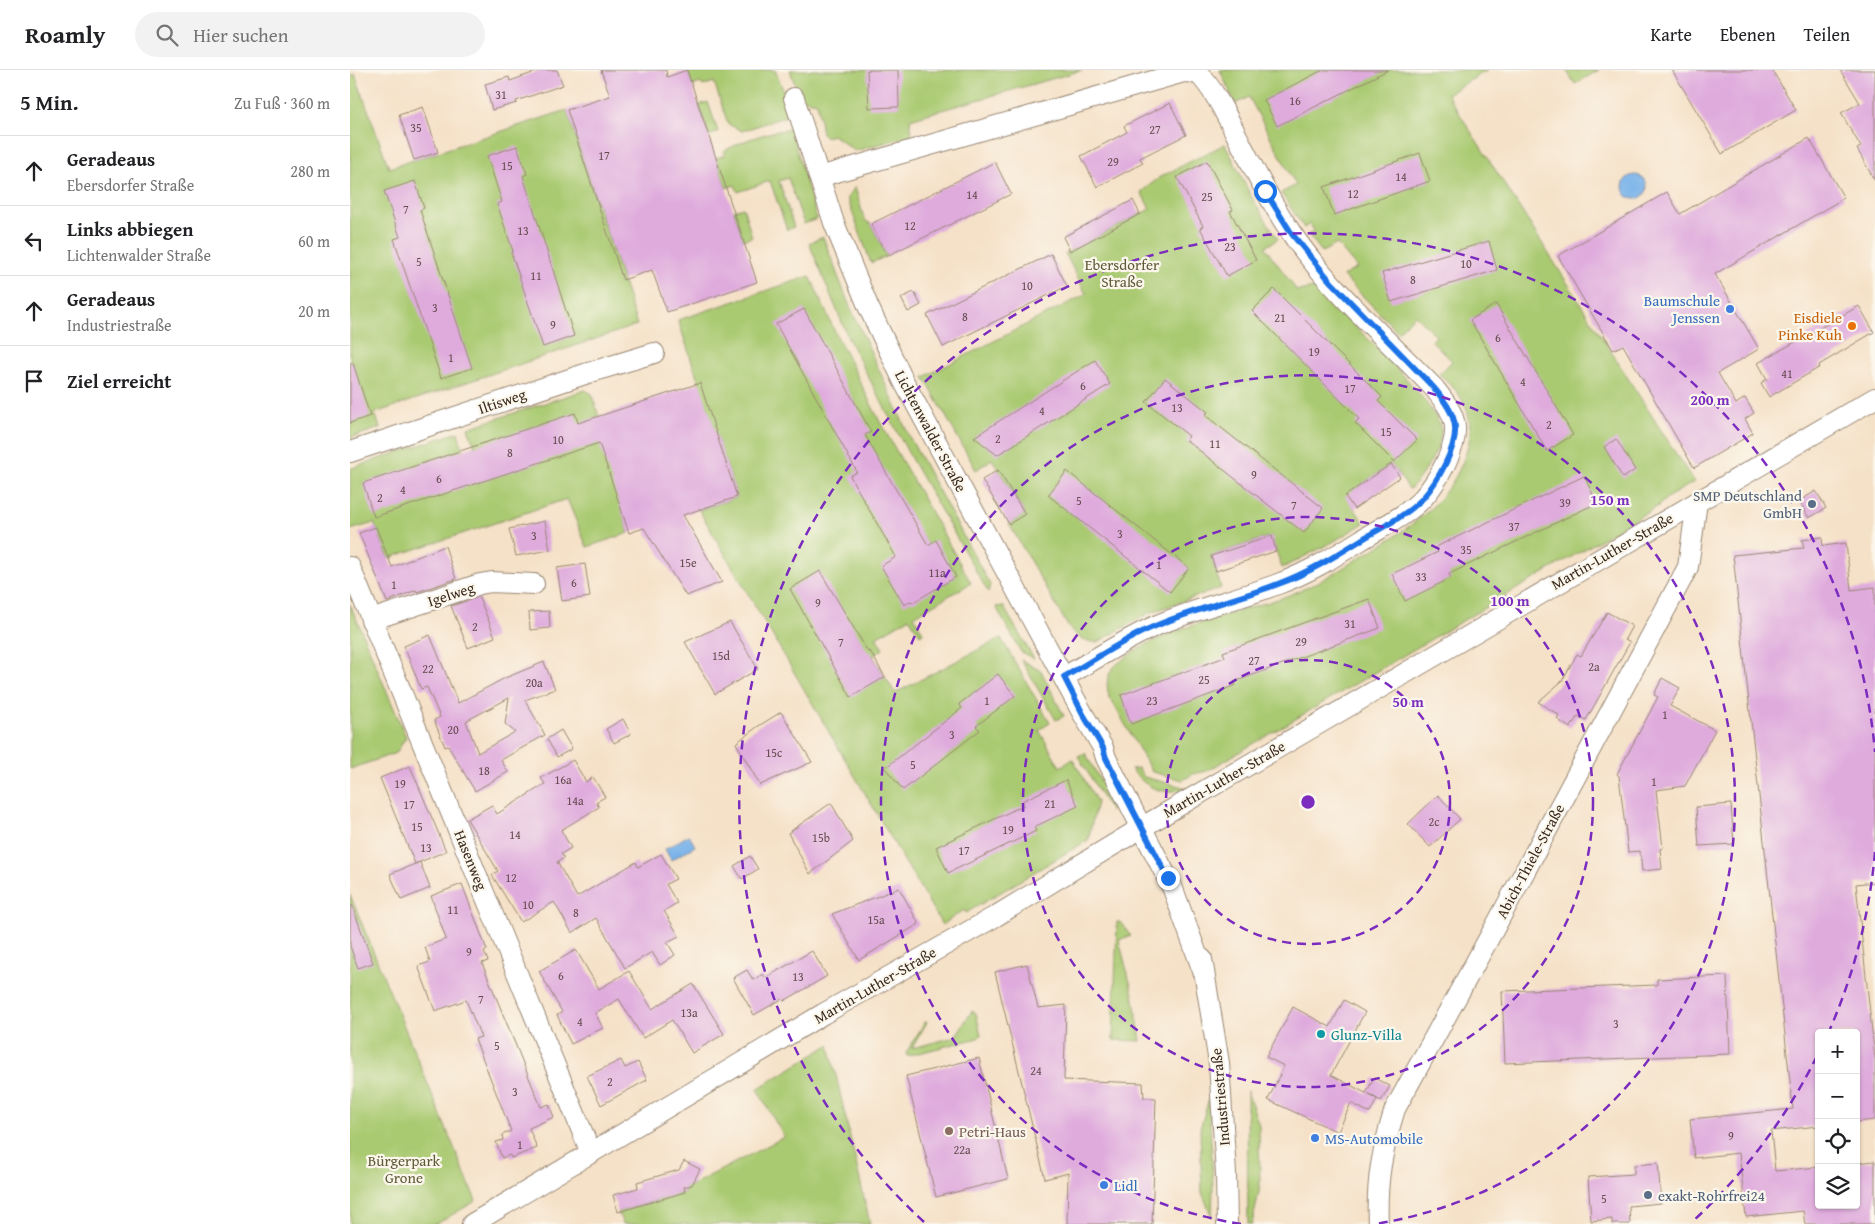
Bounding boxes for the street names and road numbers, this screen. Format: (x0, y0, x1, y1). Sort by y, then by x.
street label: Lichtenwalder Straße (890, 366, 972, 496)
street label: Iltisweg (475, 383, 529, 419)
street label: Martin-Luther-Straße (1547, 507, 1677, 595)
street label: Igelweg (425, 576, 478, 611)
street label: Martin-Luther-Straße (1159, 735, 1289, 823)
street label: Abich-Thiele-Straße (1491, 800, 1569, 922)
street label: Hasenweg (449, 827, 493, 894)
street label: Martin-Luther-Straße (810, 941, 940, 1029)
street label: Industriestraße (1205, 1047, 1235, 1147)

